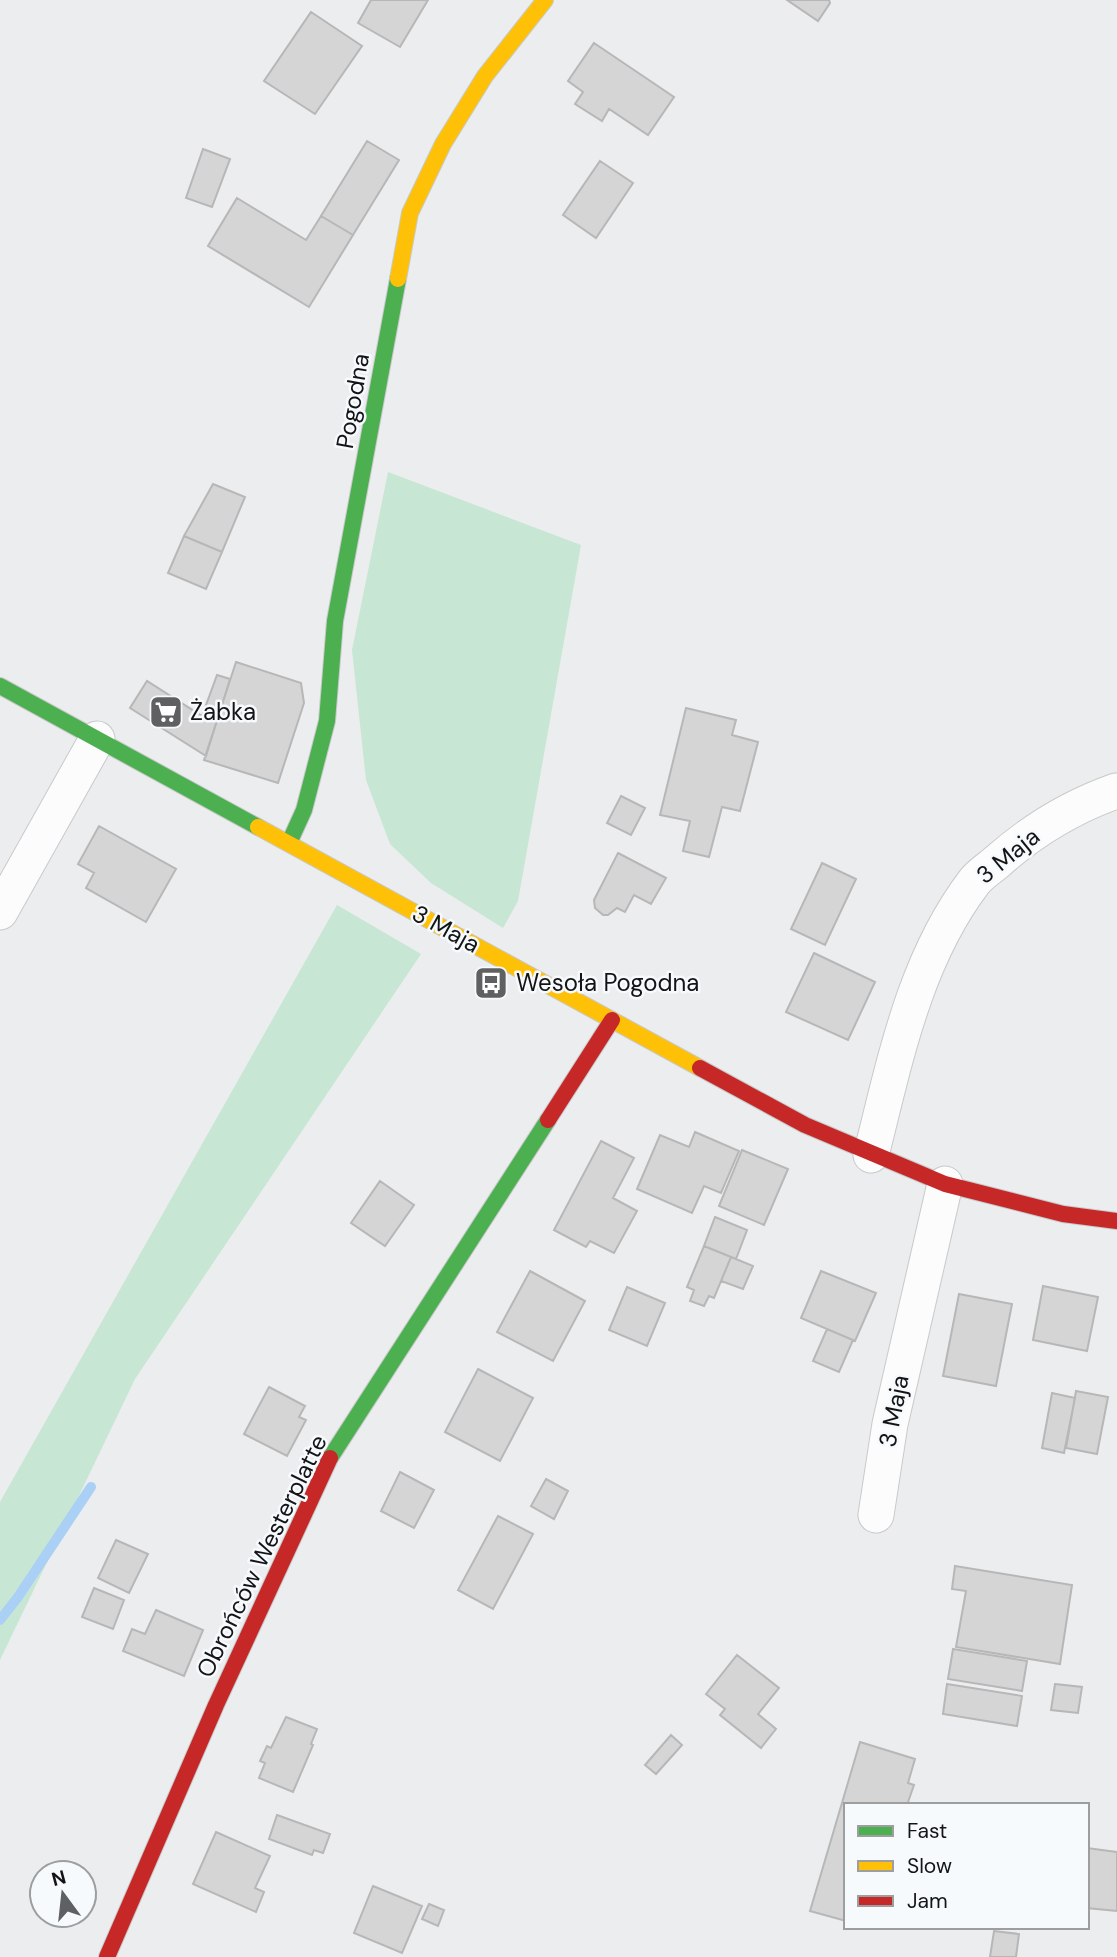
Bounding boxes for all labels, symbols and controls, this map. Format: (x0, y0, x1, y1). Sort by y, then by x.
street label: Pogodna (329, 351, 376, 451)
supermarket icon: Żabka (147, 693, 185, 731)
place label: Żabka (190, 696, 256, 727)
street label: 3 Maja (970, 821, 1046, 891)
street label: 3 Maja (407, 897, 486, 960)
bus stop icon: Wesoła Pogodna (472, 964, 510, 1002)
place label: Wesoła Pogodna (516, 967, 699, 998)
street label: 3 Maja (871, 1372, 916, 1450)
street label: Obrońców Westerplatte (189, 1429, 334, 1682)
legend (844, 1803, 1089, 1929)
text: Fast (907, 1817, 947, 1845)
text: Slow (907, 1852, 952, 1880)
north arrow (28, 1859, 98, 1929)
text: N (49, 1864, 69, 1892)
text: Jam (907, 1887, 948, 1915)

